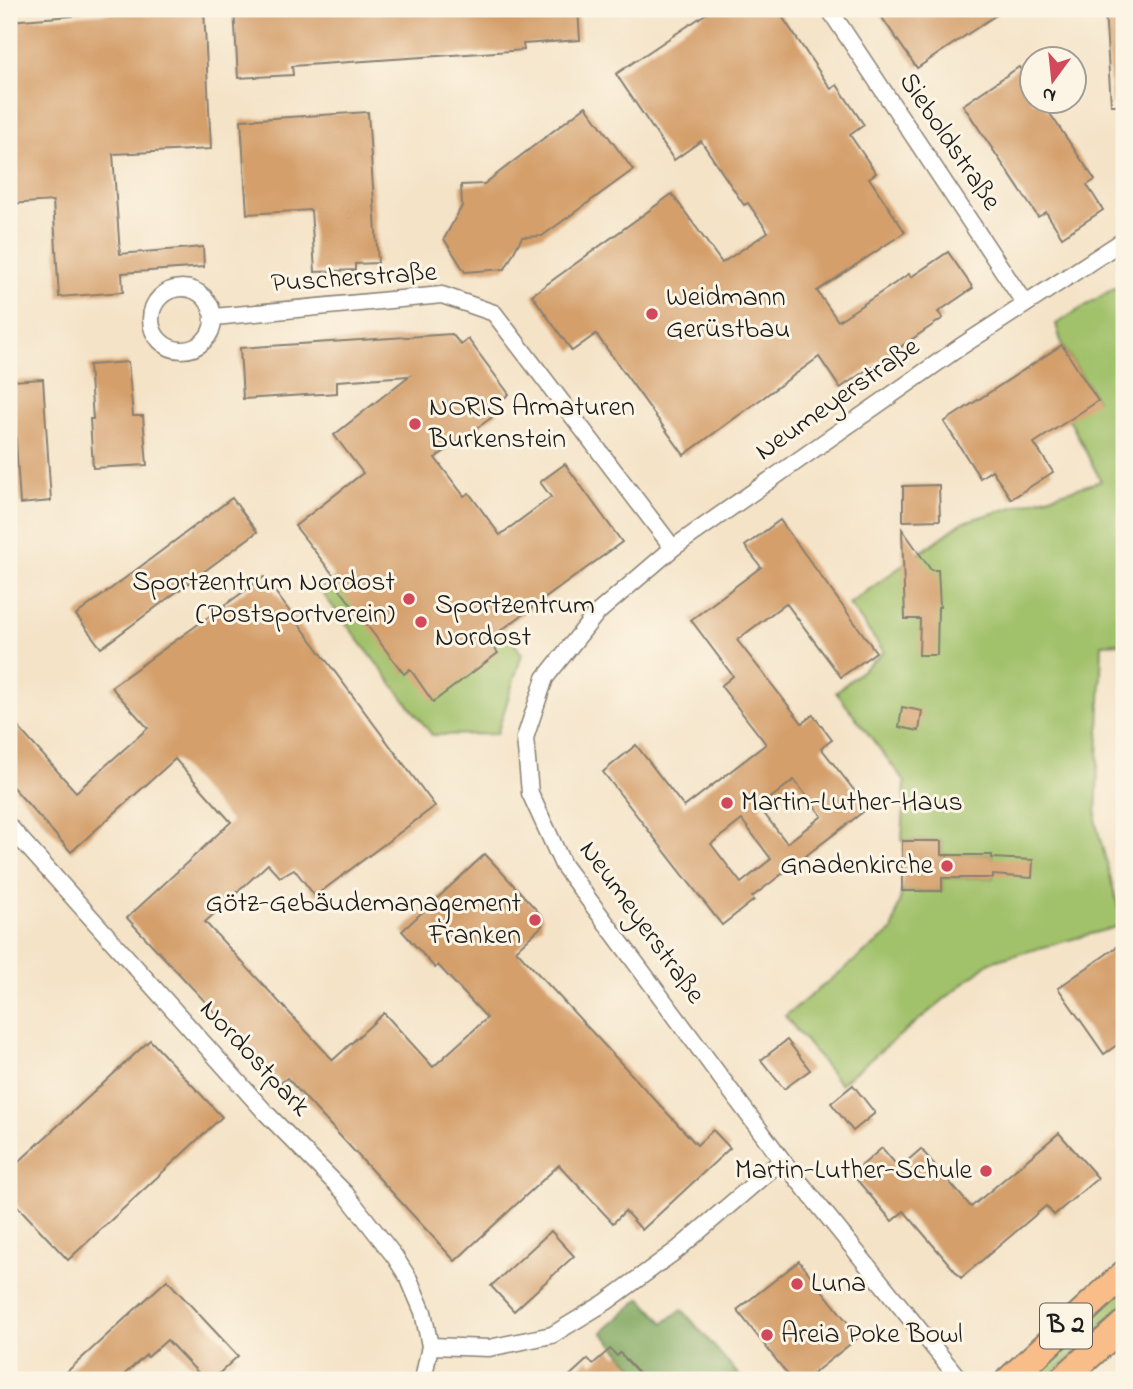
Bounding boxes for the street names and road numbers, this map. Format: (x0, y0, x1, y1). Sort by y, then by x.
street label: Sieboldstraße (888, 65, 1011, 220)
street label: Puscherstraße (270, 253, 439, 305)
street label: Neumeyerstraße (747, 328, 929, 472)
street label: Neumeyerstraße (568, 833, 715, 1014)
street label: Nordostpark (189, 991, 320, 1127)
road number: B 2 (1040, 1303, 1092, 1348)

